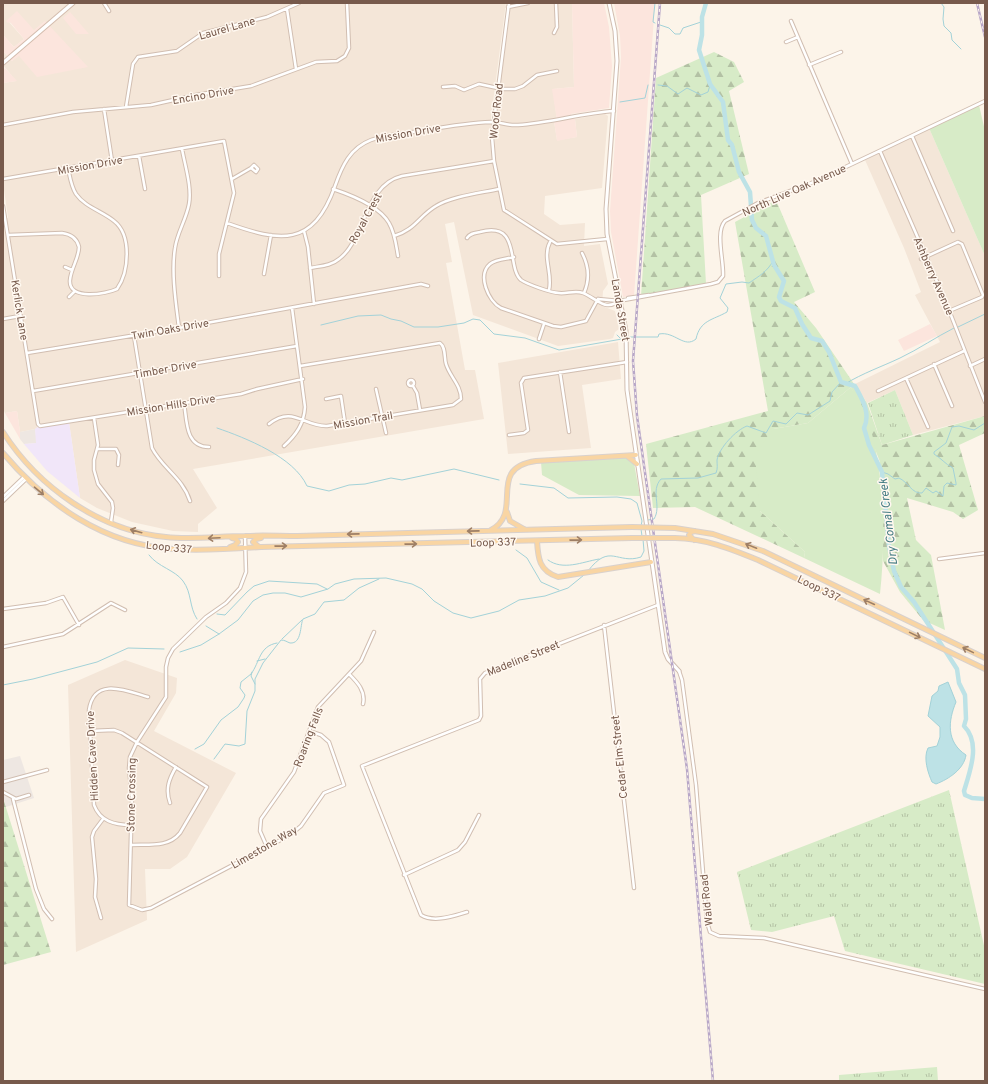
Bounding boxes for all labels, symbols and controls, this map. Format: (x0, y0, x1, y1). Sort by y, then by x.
street label: Laurel Lane (197, 14, 257, 44)
street label: Wood Road (487, 83, 507, 140)
street label: Encino Drive (171, 84, 235, 108)
street label: Mission Drive (375, 121, 442, 147)
street label: Mission Drive (57, 153, 124, 179)
street label: North Live Oak Avenue (740, 162, 849, 220)
street label: Royal Crest (346, 191, 386, 246)
street label: Ashberry Avenue (910, 235, 957, 318)
street label: Landa Street (608, 278, 632, 343)
street label: Kerlick Lane (7, 279, 31, 342)
street label: Twin Oaks Drive (130, 316, 210, 344)
street label: Timber Drive (133, 358, 198, 382)
street label: Mission Hills Drive (126, 392, 217, 420)
street label: Mission Trail (332, 409, 394, 433)
water label: Dry Comal Creek (876, 477, 902, 566)
one-way arrow (34, 487, 45, 496)
one-way arrow (130, 527, 143, 534)
one-way arrow (467, 527, 480, 535)
one-way arrow (347, 530, 360, 538)
one-way arrow (208, 534, 221, 542)
street label: Loop 337 (470, 535, 517, 551)
one-way arrow (569, 536, 582, 544)
street label: Loop 337 (145, 539, 193, 557)
one-way arrow (404, 540, 417, 548)
one-way arrow (746, 542, 758, 549)
one-way arrow (274, 543, 287, 550)
street label: Loop 337 (795, 572, 843, 605)
one-way arrow (863, 598, 875, 605)
one-way arrow (908, 632, 920, 639)
street label: Madeline Street (485, 638, 562, 680)
one-way arrow (962, 646, 974, 653)
street label: Roaring Falls (291, 705, 327, 769)
street label: Hidden Cave Drive (84, 710, 102, 802)
street label: Cedar Elm Street (609, 714, 631, 799)
street label: Stone Crossing (124, 758, 140, 832)
street label: Limestone Way (229, 823, 300, 873)
street label: Wald Road (697, 873, 717, 926)

